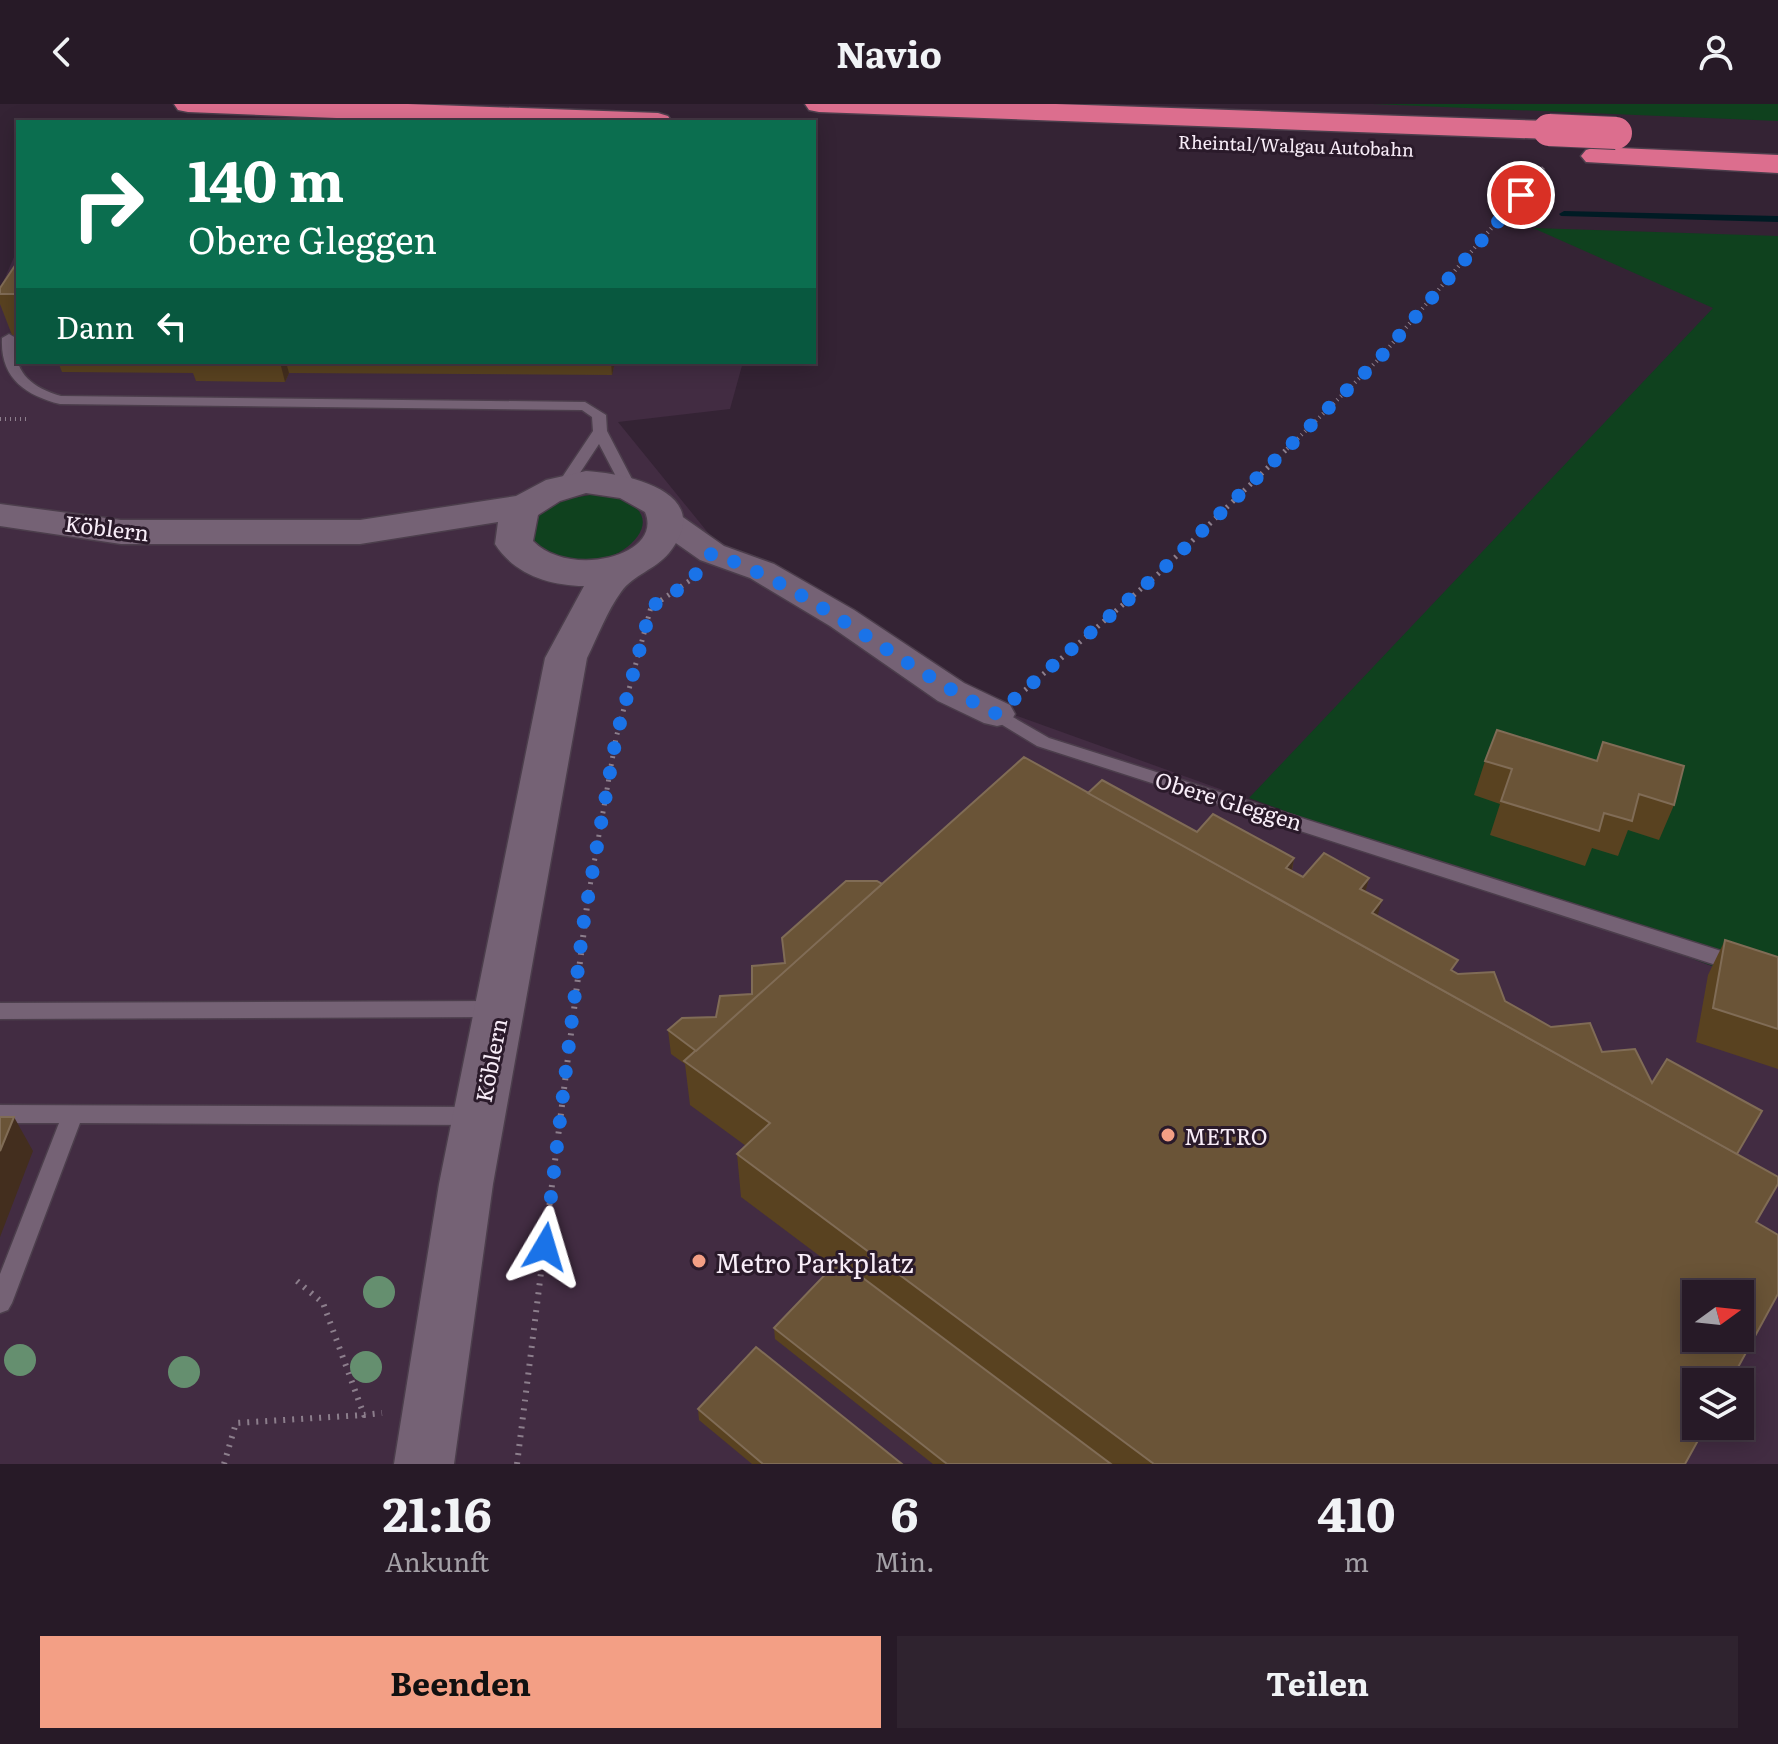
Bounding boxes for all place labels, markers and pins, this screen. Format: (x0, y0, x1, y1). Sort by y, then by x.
pin (1487, 161, 1555, 229)
place label: METRO (1184, 1119, 1268, 1152)
marker: METRO (1159, 1126, 1177, 1144)
place label: Metro Parkplatz (715, 1242, 914, 1281)
marker: Metro Parkplatz (690, 1252, 708, 1270)

